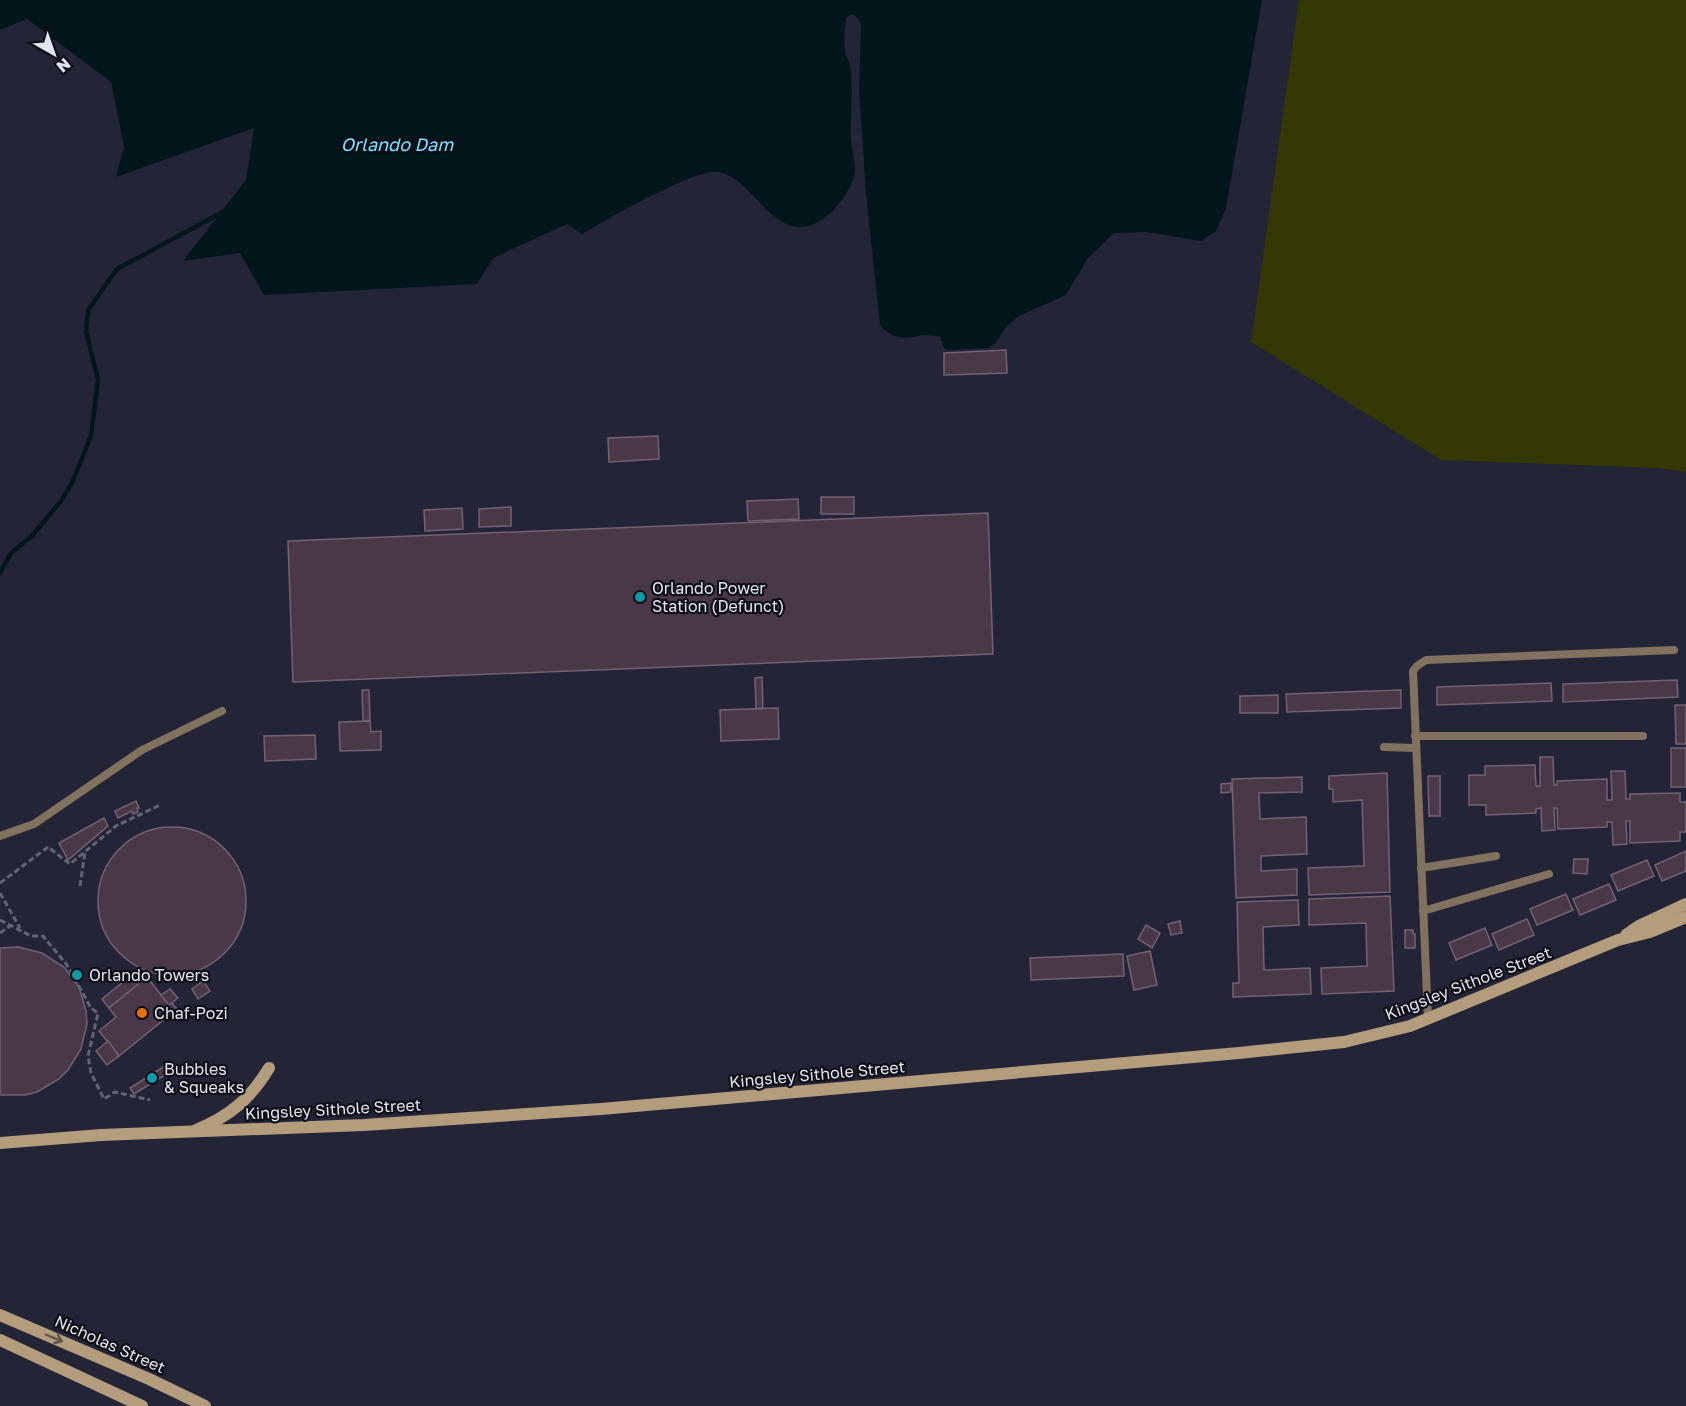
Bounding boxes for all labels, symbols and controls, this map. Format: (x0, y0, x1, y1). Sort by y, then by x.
north arrow (24, 24, 84, 84)
text: N (53, 54, 75, 77)
water label: Orlando Dam (341, 133, 454, 155)
place label: Orlando Power Station (Defunct) (652, 578, 784, 616)
marker: Orlando Power Station (Defunct) (633, 590, 647, 604)
street label: Kingsley Sithole Street (1382, 942, 1554, 1024)
place label: Orlando Towers (89, 965, 209, 985)
marker: Orlando Towers (70, 968, 84, 982)
place label: Chaf-Pozi (154, 1003, 228, 1023)
marker: Chaf-Pozi (135, 1006, 149, 1020)
street label: Kingsley Sithole Street (728, 1056, 906, 1092)
place label: Bubbles & Squeaks (164, 1059, 244, 1097)
marker: Bubbles & Squeaks (145, 1071, 159, 1085)
street label: Kingsley Sithole Street (244, 1094, 422, 1124)
street label: Nicholas Street (52, 1311, 168, 1377)
one-way arrow (44, 1333, 63, 1344)

